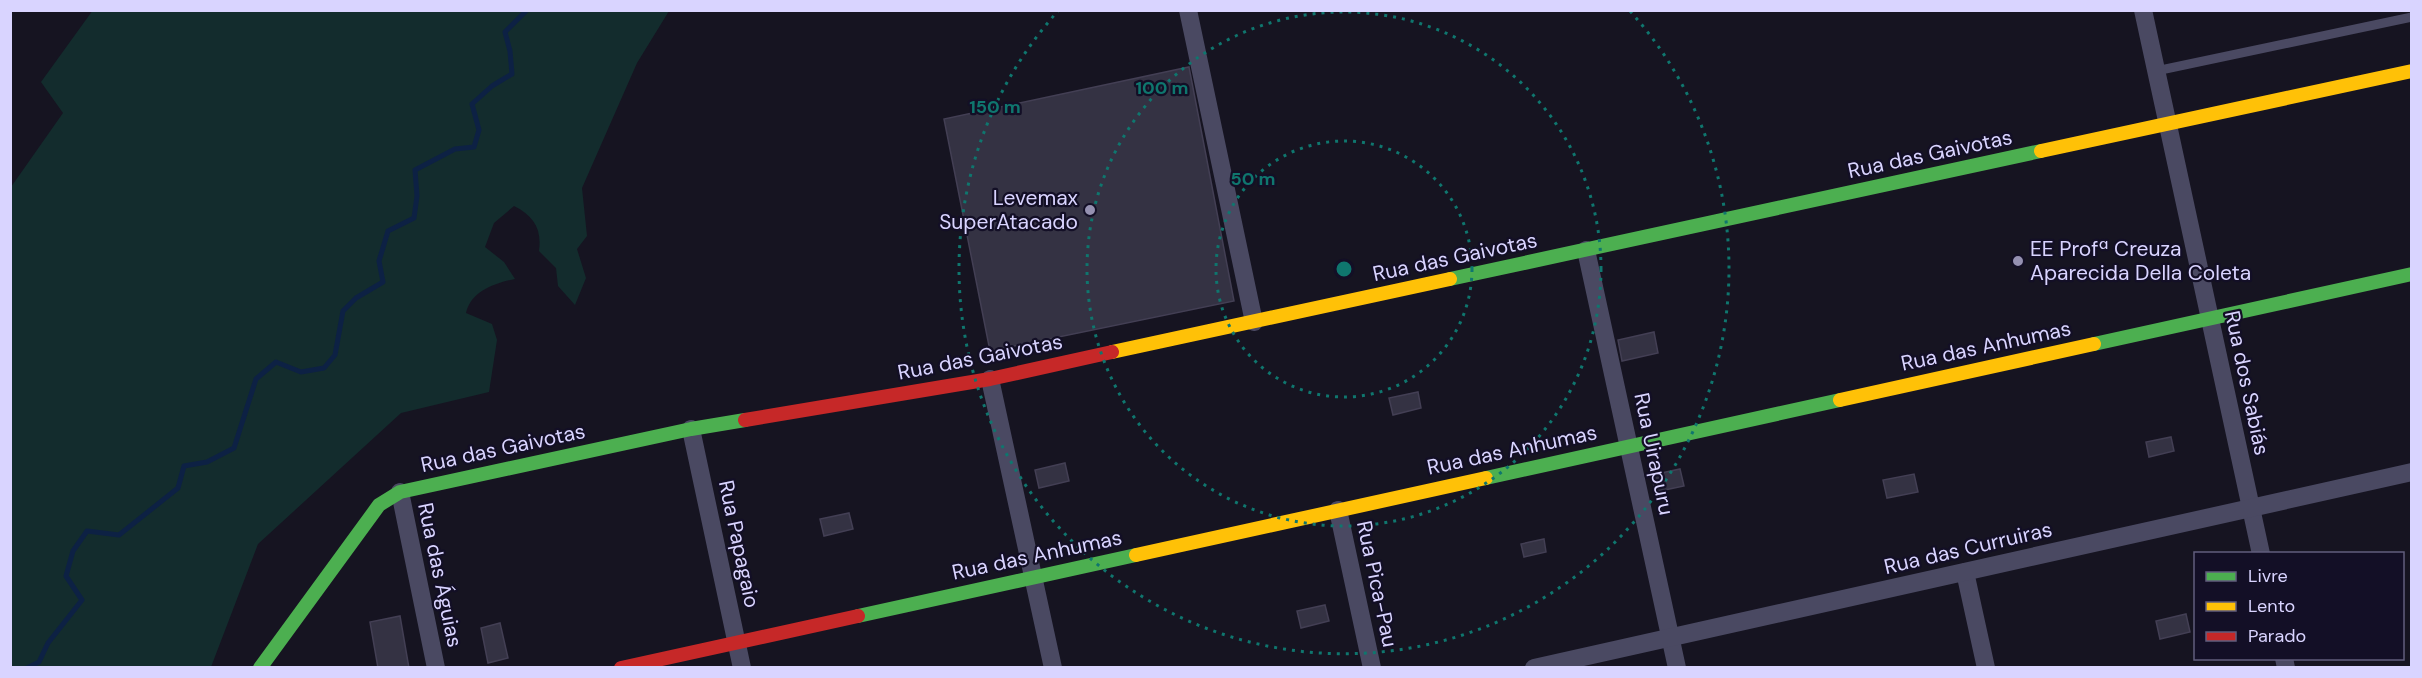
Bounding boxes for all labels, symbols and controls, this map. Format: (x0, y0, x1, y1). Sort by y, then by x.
text: 100 m (1135, 76, 1189, 100)
text: 150 m (969, 95, 1021, 119)
street label: Rua das Gaivotas (1845, 123, 2015, 185)
text: 50 m (1230, 167, 1276, 191)
place label: Levemax SuperAtacado (939, 184, 1078, 236)
marker: Levemax SuperAtacado (1083, 203, 1097, 217)
street label: Rua das Gaivotas (1370, 226, 1540, 288)
place label: EE Profª Creuza Aparecida Della Coleta (2030, 235, 2251, 287)
marker: EE Profª Creuza Aparecida Della Coleta (2011, 254, 2025, 268)
centre of rings (1334, 259, 1354, 279)
street label: Rua dos Sabiás (2218, 308, 2276, 458)
street label: Rua das Anhumas (1898, 314, 2074, 378)
street label: Rua das Gaivotas (895, 327, 1065, 387)
street label: Rua Uirapuru (1627, 390, 1681, 518)
street label: Rua das Gaivotas (418, 417, 588, 479)
street label: Rua das Anhumas (1424, 418, 1600, 482)
street label: Rua Papagaio (712, 478, 766, 610)
street label: Rua das Águias (411, 500, 469, 650)
street label: Rua das Curruiras (1881, 515, 2055, 581)
street label: Rua Pica-Pau (1350, 518, 1404, 650)
street label: Rua das Anhumas (949, 523, 1125, 587)
legend (2194, 552, 2404, 660)
text: Livre (2248, 564, 2288, 588)
text: Lento (2248, 594, 2295, 618)
text: Parado (2248, 624, 2306, 648)

